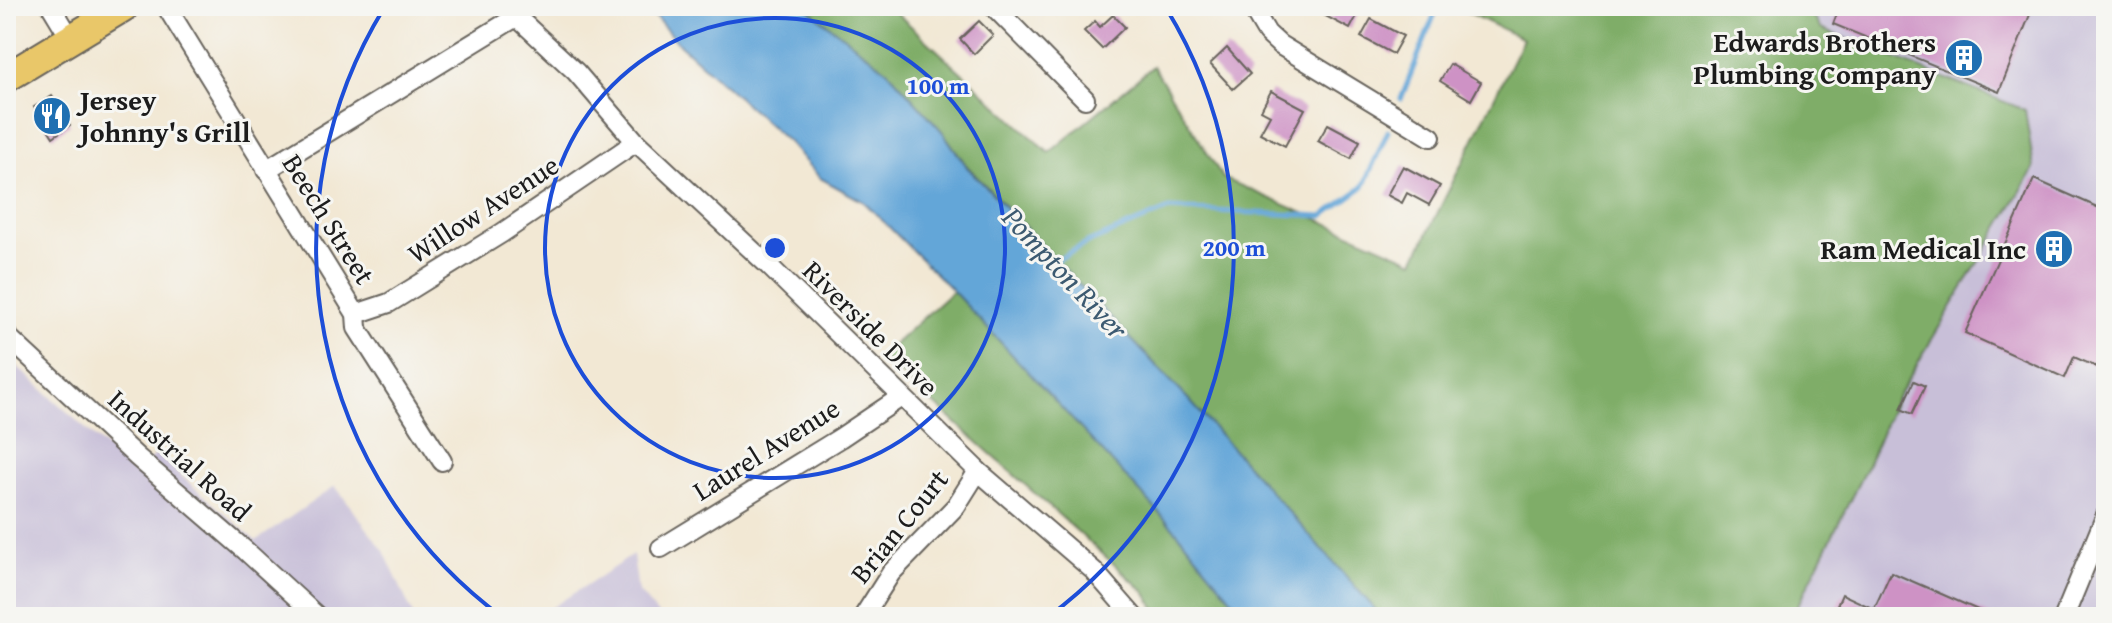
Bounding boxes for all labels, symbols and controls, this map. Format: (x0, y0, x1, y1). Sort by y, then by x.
place label: Edwards Brothers Plumbing Company (1694, 21, 1937, 94)
building icon: Edwards Brothers Plumbing Company (1943, 37, 1985, 79)
text: 100 m (906, 68, 970, 103)
place label: Jersey Johnny's Grill (76, 79, 251, 152)
restaurant icon: Jersey Johnny's Grill (31, 95, 73, 137)
street label: Willow Avenue (399, 144, 567, 273)
street label: Beech Street (273, 146, 386, 292)
water label: Pompton River (992, 195, 1140, 349)
place label: Ram Medical Inc (1821, 228, 2026, 269)
building icon: Ram Medical Inc (2033, 228, 2075, 270)
text: 200 m (1202, 230, 1266, 265)
centre of rings (761, 234, 789, 262)
street label: Riverside Drive (794, 250, 949, 405)
street label: Industrial Road (99, 379, 261, 530)
street label: Laurel Avenue (684, 387, 847, 510)
street label: Brian Court (840, 460, 958, 592)

